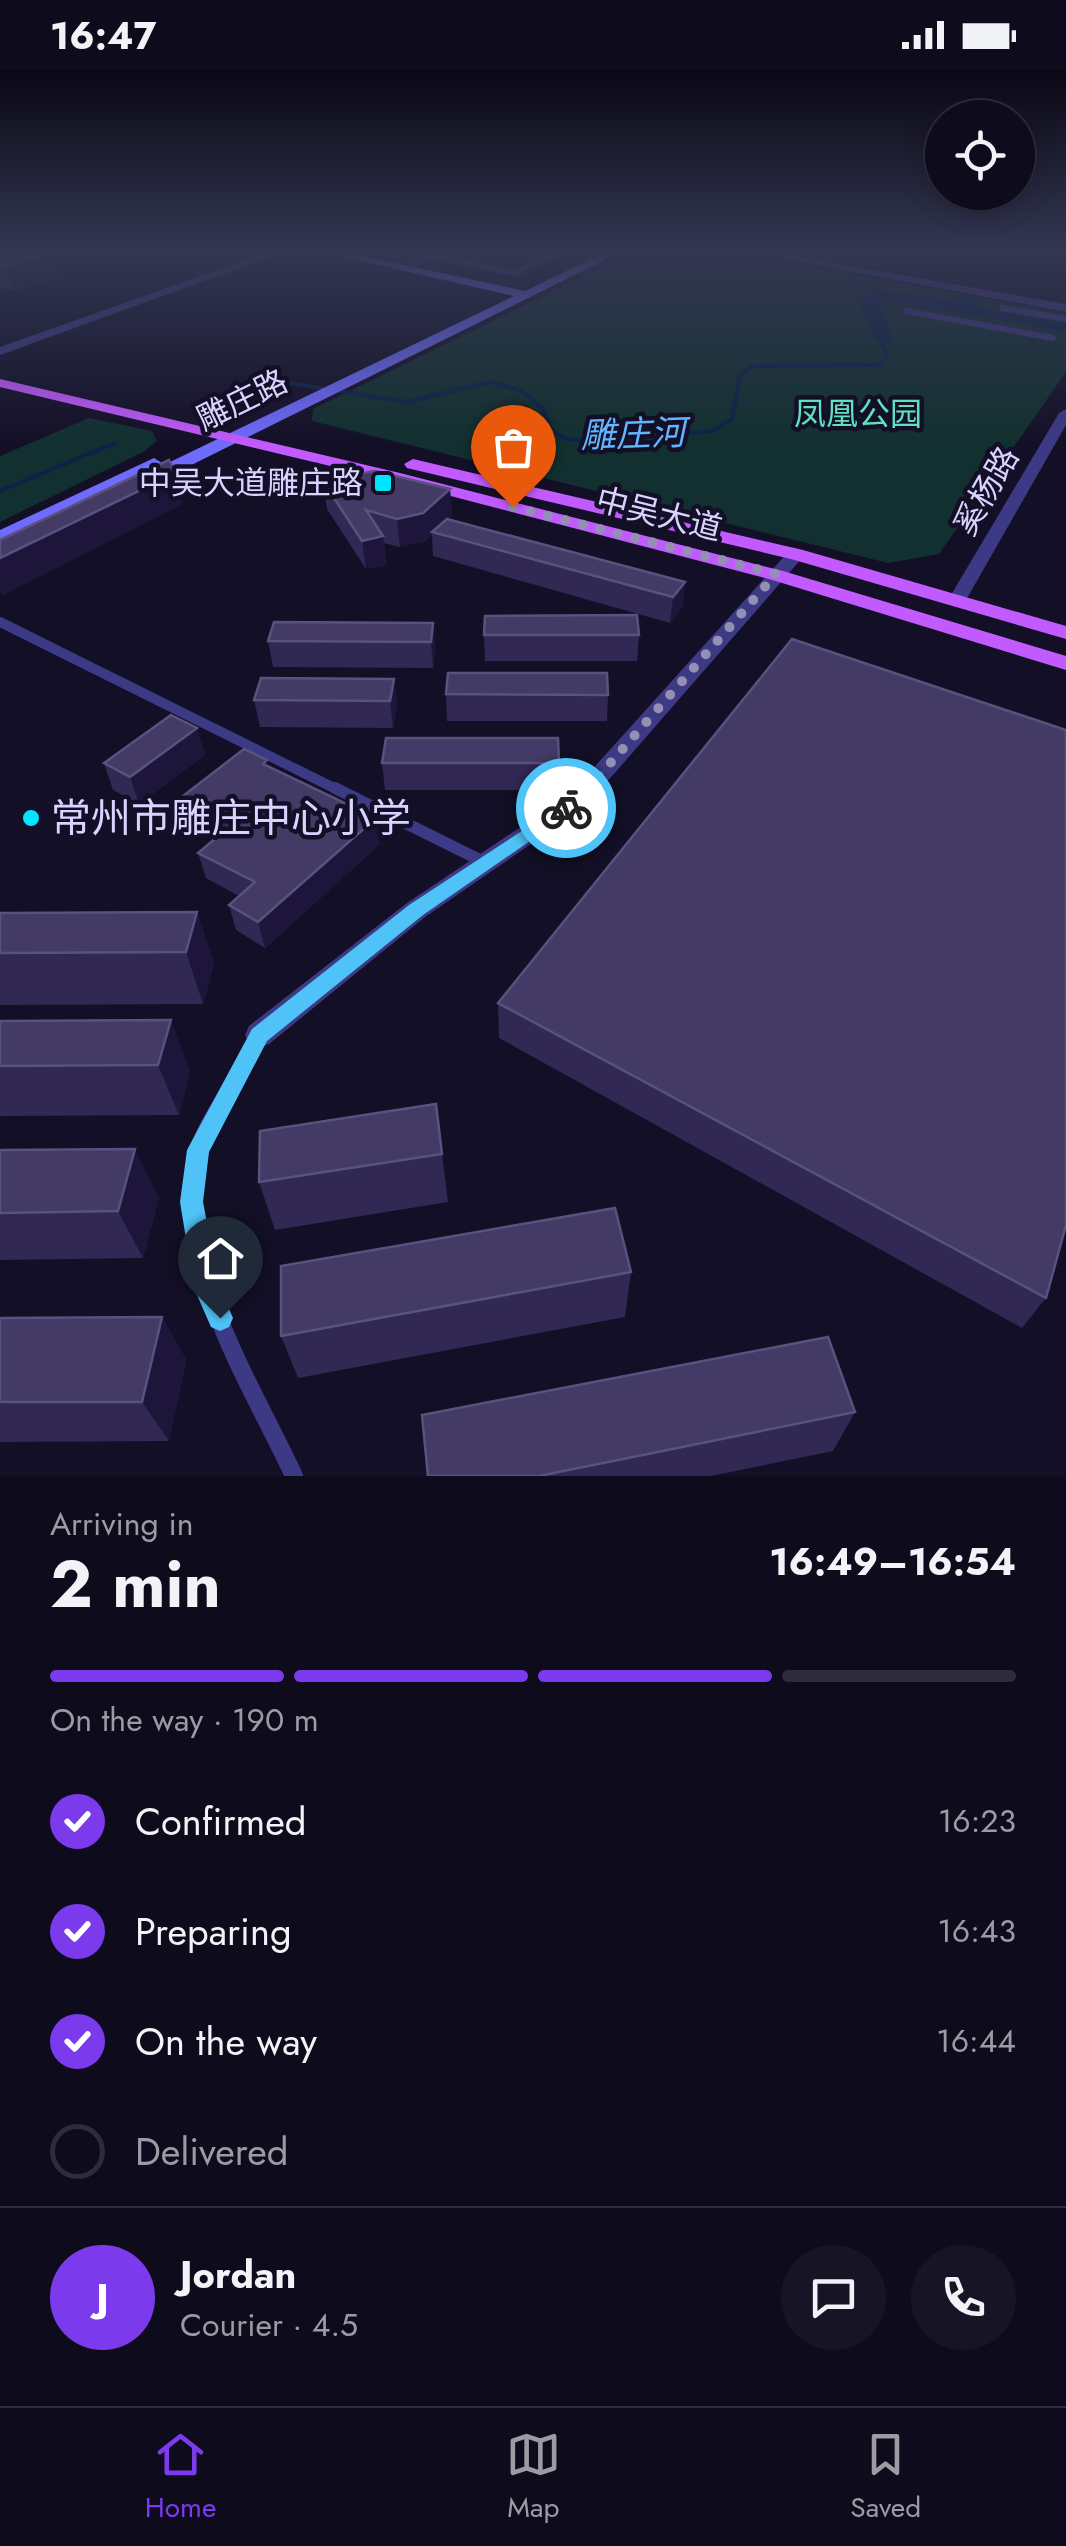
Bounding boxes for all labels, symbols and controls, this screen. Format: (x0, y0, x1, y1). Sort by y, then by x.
text: 16:47 (50, 8, 156, 63)
map controls (925, 100, 1035, 210)
button: locate (925, 100, 1035, 210)
street label: 雕庄路 (189, 358, 295, 442)
park label: 凤凰公园 (794, 391, 922, 437)
pin (471, 405, 556, 508)
water label: 雕庄河 (580, 407, 692, 461)
icon: bag (486, 420, 541, 475)
street label: 奚杨路 (942, 438, 1030, 544)
place label: 中吴大道雕庄路 (139, 460, 363, 506)
marker: 中吴大道雕庄路 (372, 472, 394, 494)
street label: 中吴大道 (591, 476, 727, 552)
courier (516, 758, 616, 858)
icon: bike (539, 781, 594, 836)
place label: 常州市雕庄中心小学 (51, 789, 411, 847)
marker: 常州市雕庄中心小学 (20, 807, 42, 829)
pin (178, 1216, 263, 1319)
icon: home (193, 1231, 248, 1286)
text: Arriving in (50, 1501, 194, 1547)
text: 16:49–16:54 (769, 1534, 1016, 1589)
text: 2 min (50, 1537, 221, 1631)
text: On the way · 190 m (50, 1697, 319, 1743)
icon: check (50, 1794, 105, 1849)
text: Confirmed (135, 1794, 306, 1849)
text: 16:23 (938, 1798, 1016, 1844)
icon: check (50, 1904, 105, 1959)
text: Preparing (135, 1904, 292, 1959)
text: 16:43 (937, 1908, 1016, 1954)
icon: check (50, 2014, 105, 2069)
text: On the way (135, 2014, 317, 2069)
text: 16:44 (936, 2018, 1016, 2064)
text: Delivered (135, 2124, 288, 2179)
button: chat (781, 2245, 886, 2350)
button: phone (911, 2245, 1016, 2350)
text: Jordan (180, 2247, 296, 2302)
text: J (96, 2270, 109, 2325)
text: Courier · 4.5 (180, 2302, 358, 2348)
tab: Home (145, 2427, 216, 2528)
tab: Map (506, 2427, 561, 2528)
tab: Saved (850, 2427, 921, 2528)

